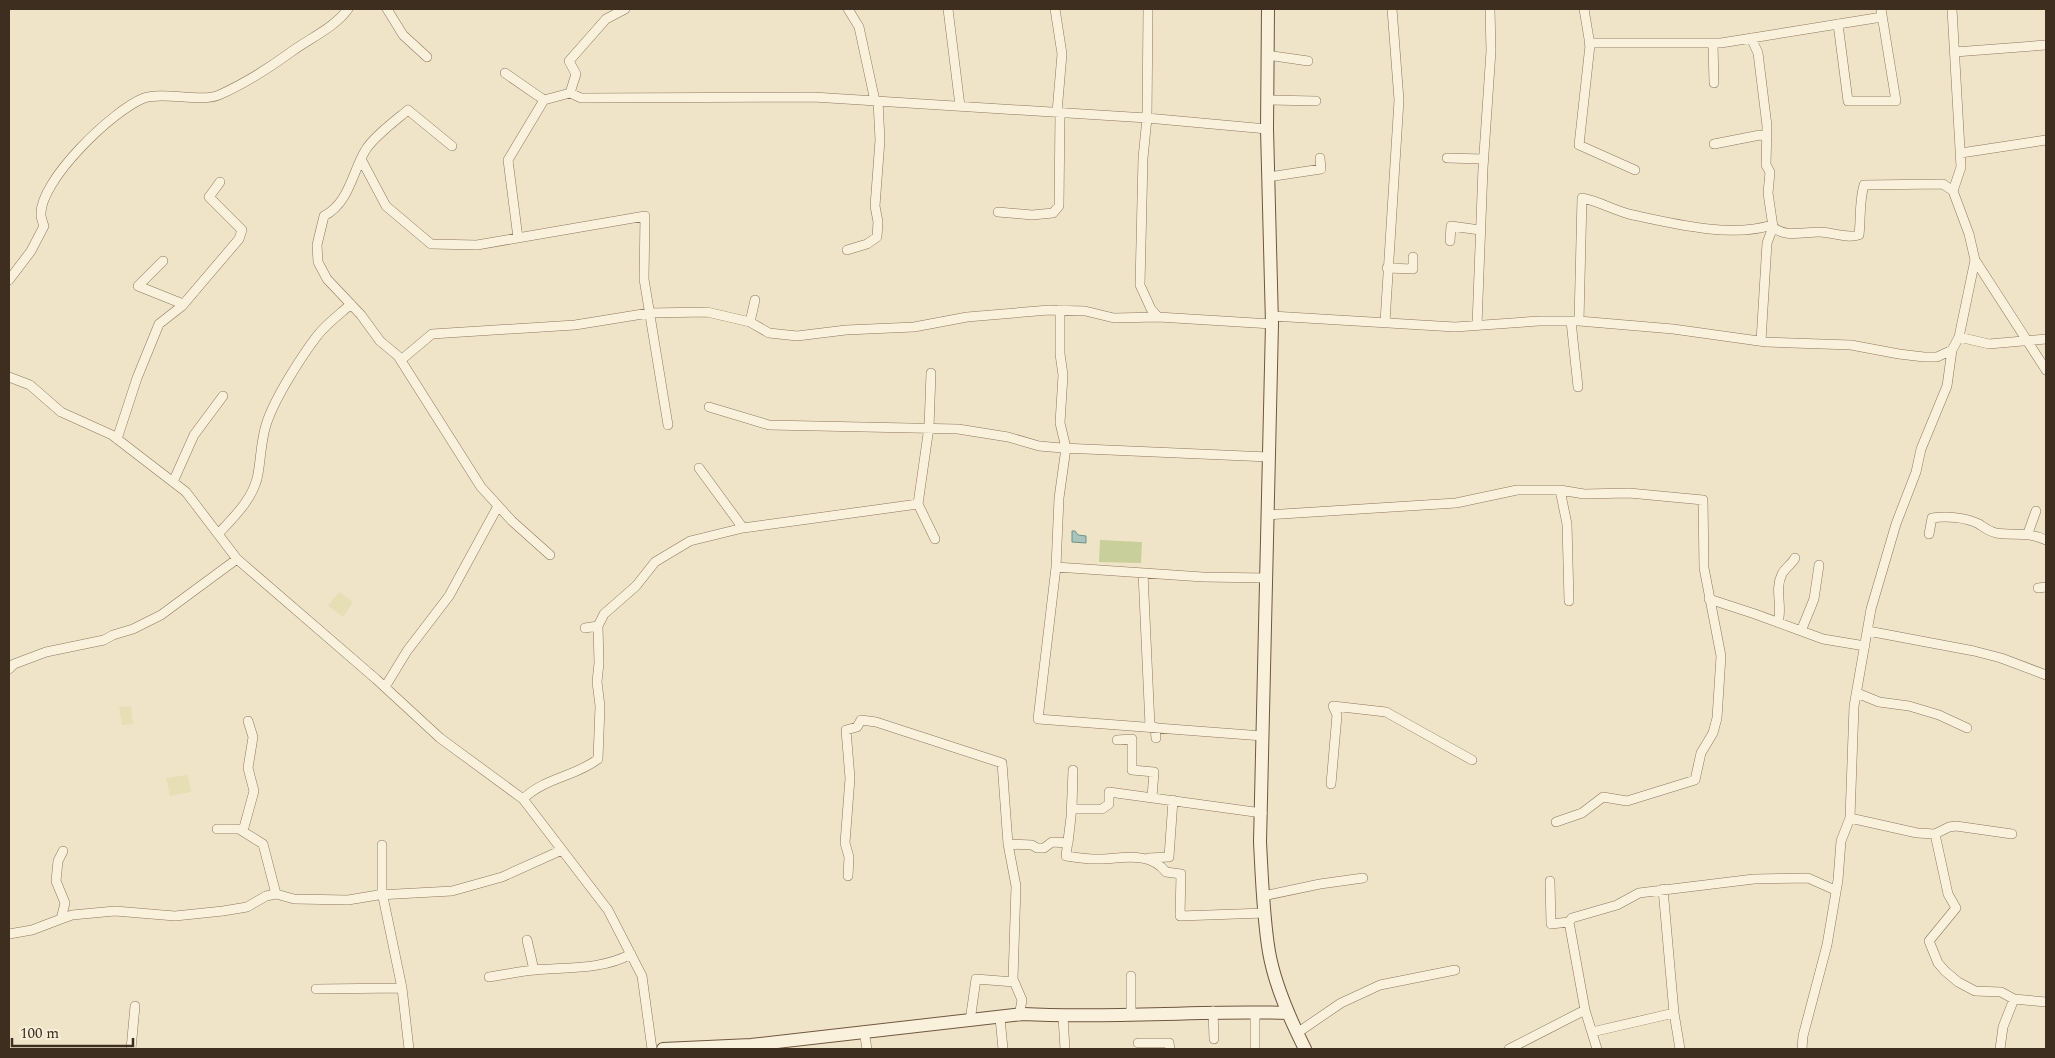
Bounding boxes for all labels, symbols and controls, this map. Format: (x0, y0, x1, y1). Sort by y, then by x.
scale bar (12, 1016, 134, 1048)
text: 100 m (20, 1022, 59, 1045)

